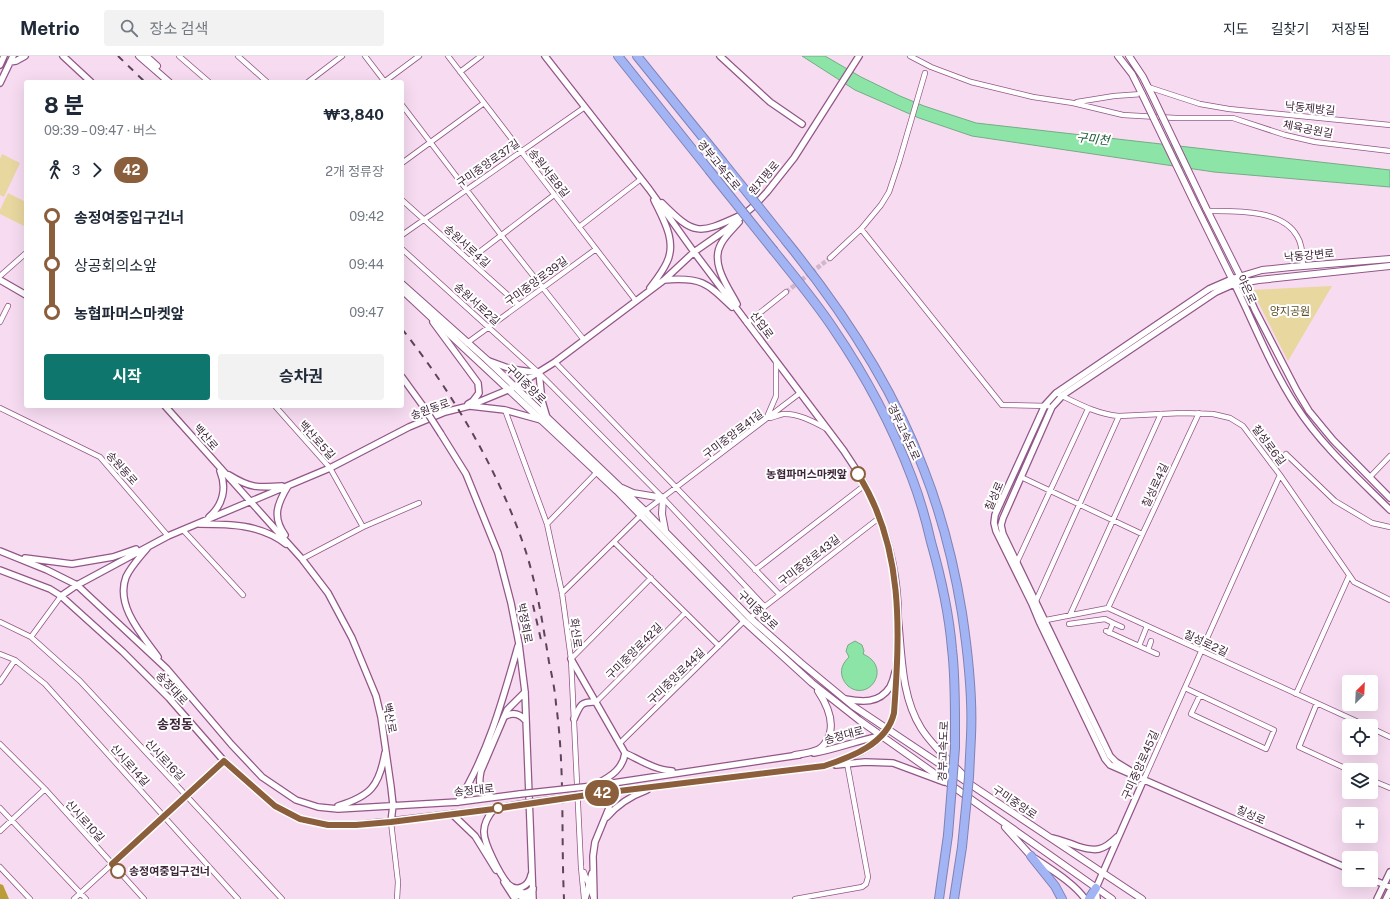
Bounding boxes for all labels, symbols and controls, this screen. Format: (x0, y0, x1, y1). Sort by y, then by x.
search box (104, 10, 384, 46)
text: Metrio (20, 17, 80, 39)
icon: search (118, 17, 140, 39)
text: 장소 검색 (150, 20, 208, 37)
text: 지도 (1223, 21, 1249, 37)
text: 길찾기 (1271, 21, 1309, 37)
text: 저장됨 (1331, 21, 1370, 37)
text: 8 분 (44, 92, 84, 118)
street label: 낙동제방길 (1284, 99, 1336, 117)
text: ₩3,840 (324, 106, 384, 123)
street label: 체육공원길 (1282, 118, 1334, 140)
text: 09:39 – 09:47 · 버스 (44, 123, 157, 138)
water label: 구미천 (1076, 130, 1112, 148)
street label: 구미중앙로37길 (454, 137, 522, 189)
street label: 경부고속도로 (695, 138, 743, 192)
street label: 송원서로8길 (526, 147, 572, 199)
icon: walk (44, 159, 66, 181)
icon: forward (86, 159, 108, 181)
street label: 원지평로 (746, 159, 782, 197)
text: 42 (122, 162, 140, 178)
text: 3 (72, 163, 80, 178)
text: 2개 정류장 (325, 164, 384, 179)
text: 송정여중입구건너 (74, 209, 184, 226)
text: 09:42 (349, 209, 384, 224)
street label: 송원서로4길 (442, 222, 492, 270)
street label: 낙동강변로 (1283, 247, 1335, 263)
street label: 구미중앙로39길 (502, 254, 570, 308)
text: 상공회의소앞 (74, 257, 157, 274)
text: 09:44 (349, 257, 384, 272)
street label: 야은로 (1235, 273, 1259, 305)
street label: 송원서로2길 (452, 280, 502, 328)
text: 농협파머스마켓앞 (74, 305, 184, 322)
text: 09:47 (349, 305, 384, 320)
park label: 양지공원 (1270, 305, 1310, 317)
street label: 산업로 (748, 309, 776, 341)
button: 시작 (44, 354, 210, 400)
button: 승차권 (218, 354, 384, 400)
street label: 구미중앙로 (504, 362, 548, 406)
street label: 송원동로 (409, 396, 451, 422)
street label: 경부고속도로 (886, 402, 922, 462)
street label: 구미중앙로41길 (701, 408, 765, 460)
street label: 백산로5길 (297, 418, 337, 462)
street label: 백산로 (192, 422, 220, 452)
street label: 칠성로6길 (1250, 422, 1288, 468)
street label: 송원동로 (104, 449, 140, 487)
street label: 칠성로4길 (1140, 461, 1170, 509)
marker: 농협파머스마켓앞 (850, 466, 866, 482)
place label: 농협파머스마켓앞 (766, 468, 847, 480)
street label: 칠성로 (983, 480, 1005, 512)
street label: 구미중앙로43길 (776, 532, 842, 588)
street label: 구미중앙로 (736, 588, 780, 632)
street label: 박정희로 (515, 602, 535, 644)
street label: 화신로 (568, 617, 584, 649)
street label: 구미중앙로42길 (604, 621, 664, 681)
street label: 칠성로2길 (1182, 628, 1230, 658)
street label: 구미중앙로44길 (645, 646, 707, 706)
street label: 송정대로 (154, 669, 190, 707)
north arrow (1342, 675, 1378, 711)
map controls (1342, 675, 1378, 887)
street label: 백산로 (381, 702, 399, 734)
district label: 송정동 (157, 717, 193, 732)
button: locate (1342, 719, 1378, 755)
street label: 경부고속도로 (936, 720, 950, 782)
street label: 송정대로 (823, 724, 865, 746)
street label: 구미중앙로45길 (1119, 728, 1161, 802)
street label: 신시로16길 (143, 737, 187, 783)
street label: 신시로14길 (108, 742, 152, 788)
button: layers (1342, 763, 1378, 799)
line badge: 42 (584, 780, 620, 806)
street label: 송정대로 (453, 782, 495, 798)
street label: 구미중앙로 (991, 783, 1039, 821)
text: 42 (593, 785, 611, 801)
street label: 신시로10길 (63, 798, 107, 844)
unlabelled marker (492, 802, 504, 814)
street label: 칠성로 (1235, 803, 1267, 827)
button: + (1342, 807, 1378, 843)
button: − (1342, 851, 1378, 887)
marker: 송정여중입구건너 (110, 863, 126, 879)
place label: 송정여중입구건너 (129, 865, 210, 877)

